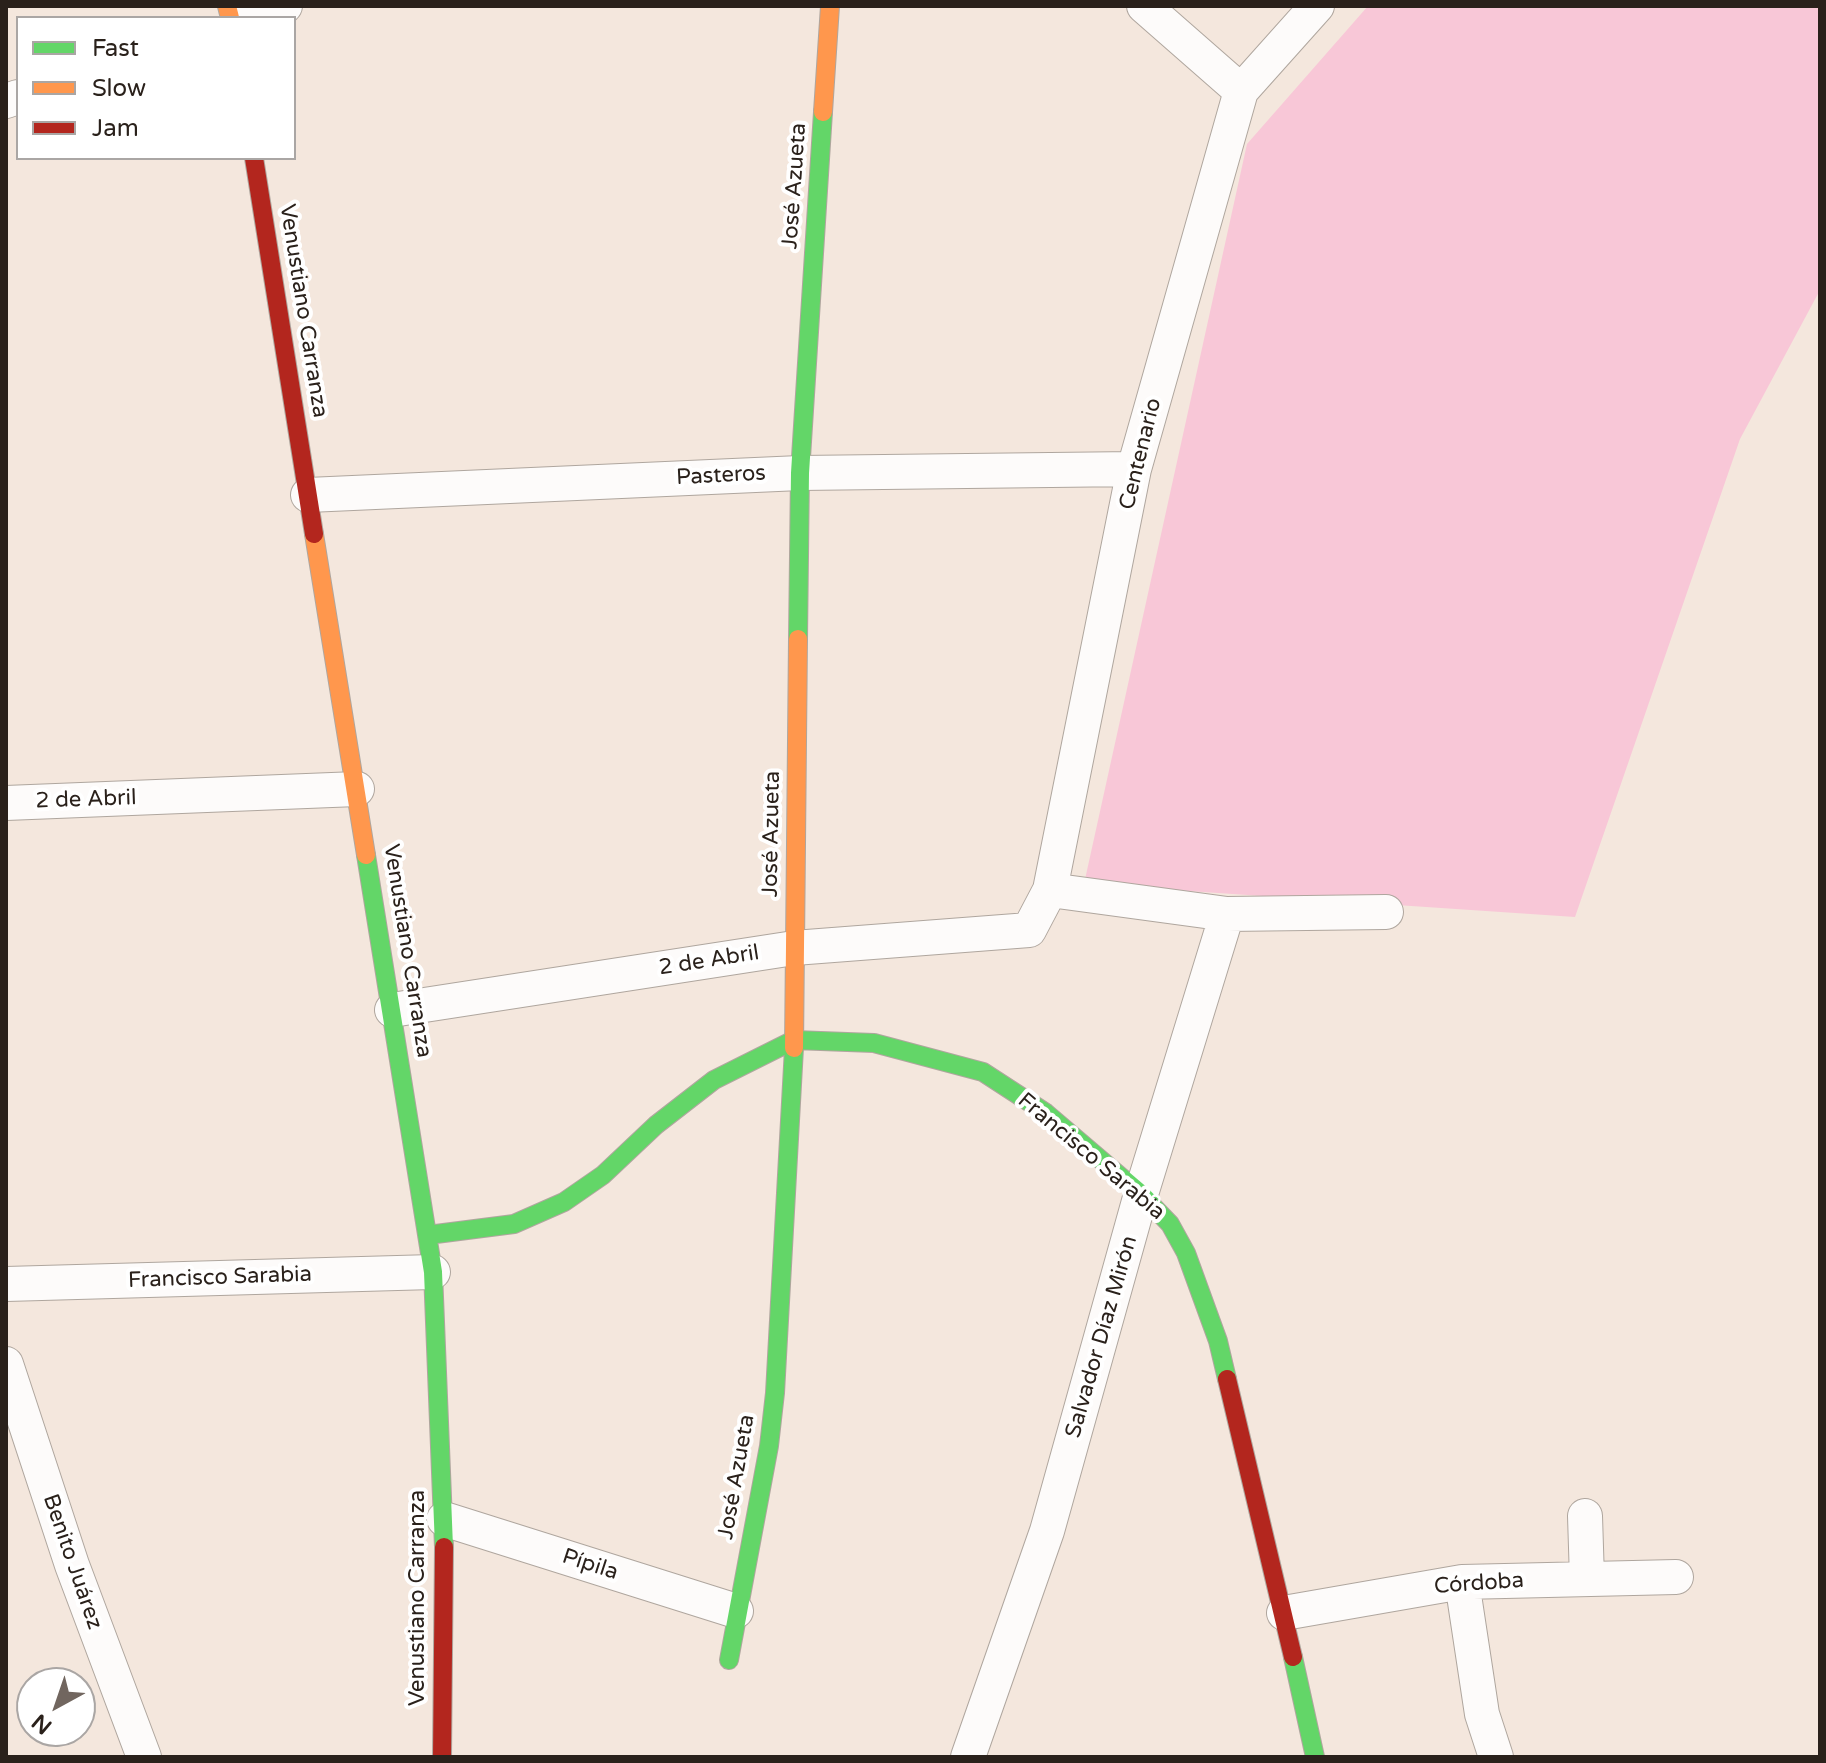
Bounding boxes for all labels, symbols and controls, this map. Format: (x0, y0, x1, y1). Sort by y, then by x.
legend (16, 16, 296, 160)
text: Fast (92, 34, 139, 63)
text: Slow (92, 74, 146, 103)
text: Jam (92, 114, 139, 143)
street label: José Azueta (777, 122, 813, 250)
street label: Venustiano Carranza (273, 202, 333, 420)
street label: Centenario (1114, 395, 1168, 513)
street label: Pasteros (675, 460, 767, 492)
street label: José Azueta (758, 771, 786, 897)
street label: 2 de Abril (35, 785, 137, 815)
street label: Venustiano Carranza (377, 842, 437, 1060)
street label: 2 de Abril (657, 940, 761, 982)
street label: Francisco Sarabia (1012, 1088, 1170, 1226)
street label: Salvador Díaz Mirón (1061, 1233, 1143, 1441)
street label: Francisco Sarabia (128, 1262, 312, 1294)
street label: José Azueta (713, 1412, 761, 1542)
street label: Venustiano Carranza (405, 1490, 431, 1706)
street label: Benito Juárez (37, 1491, 107, 1633)
street label: Pípila (559, 1544, 621, 1586)
street label: Córdoba (1433, 1568, 1525, 1600)
north arrow (16, 1667, 96, 1747)
text: N (27, 1708, 57, 1739)

